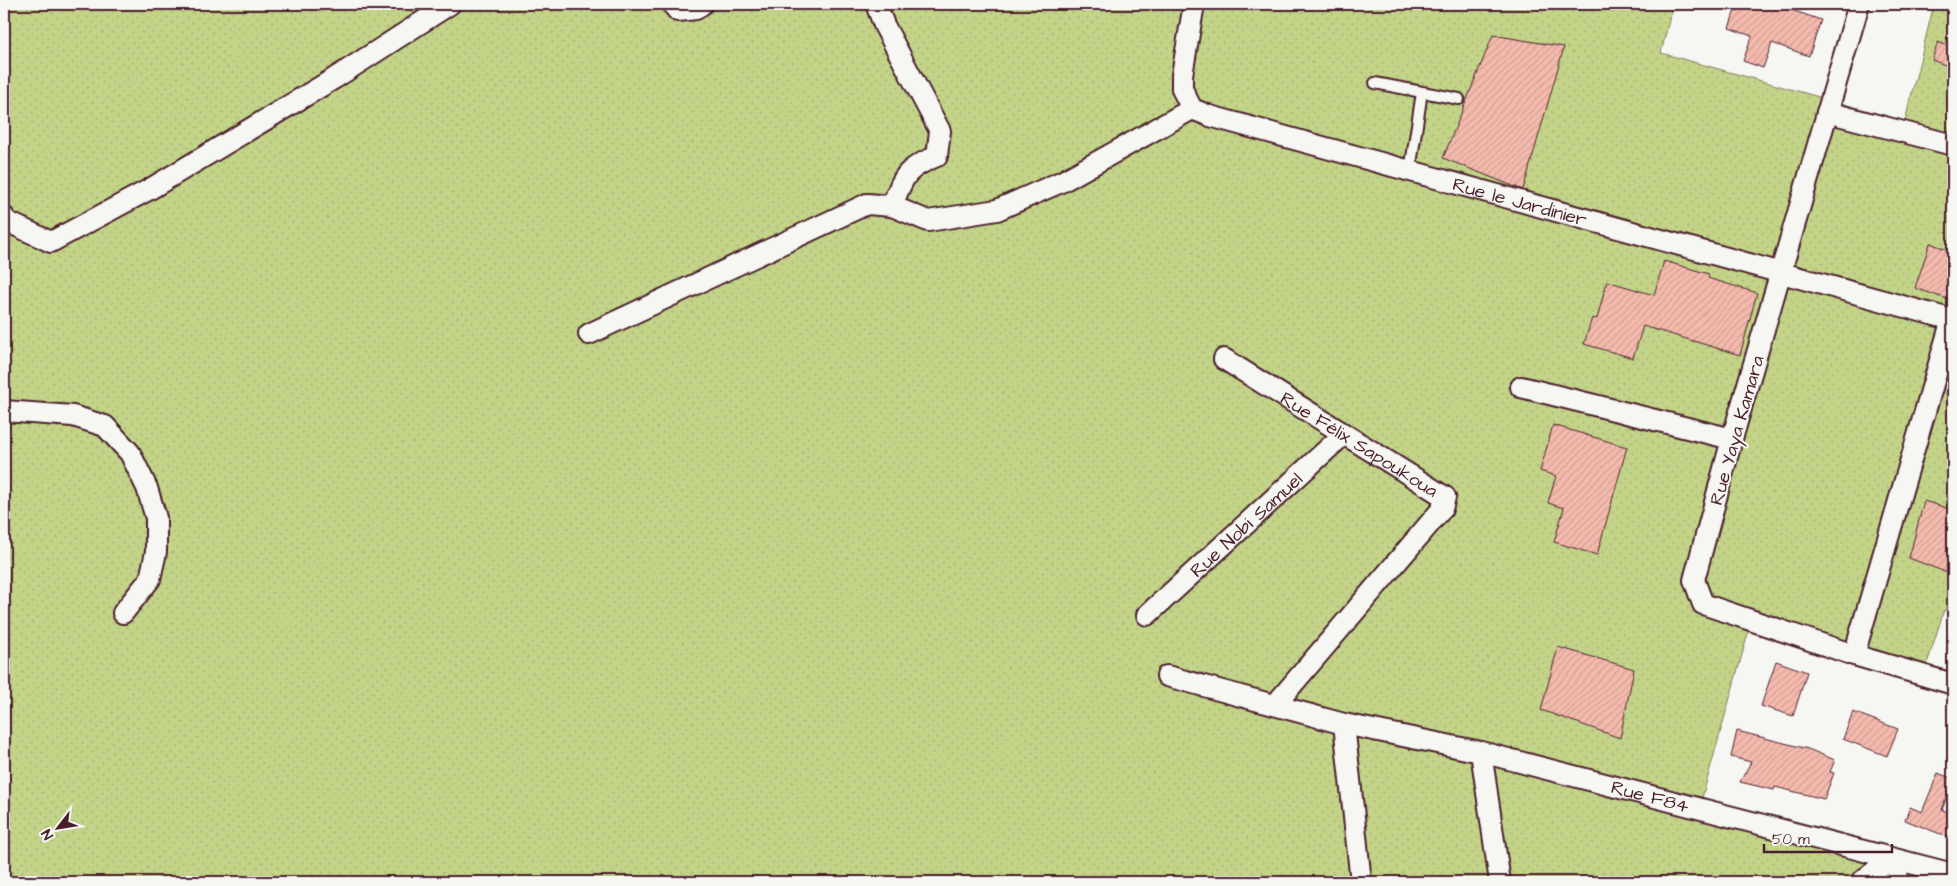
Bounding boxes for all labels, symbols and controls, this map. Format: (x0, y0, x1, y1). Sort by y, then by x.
street label: Rue le Jardinier (1449, 171, 1590, 234)
street label: Rue Yaya Kamara (1703, 352, 1773, 509)
street label: Rue Félix Sapoukoua (1275, 386, 1443, 505)
street label: Rue Nobi Samuel (1184, 467, 1309, 584)
street label: Rue F84 (1608, 774, 1692, 820)
north arrow (32, 804, 82, 854)
scale bar (1764, 821, 1892, 853)
text: N (37, 825, 59, 843)
text: 50 m (1772, 829, 1810, 850)

